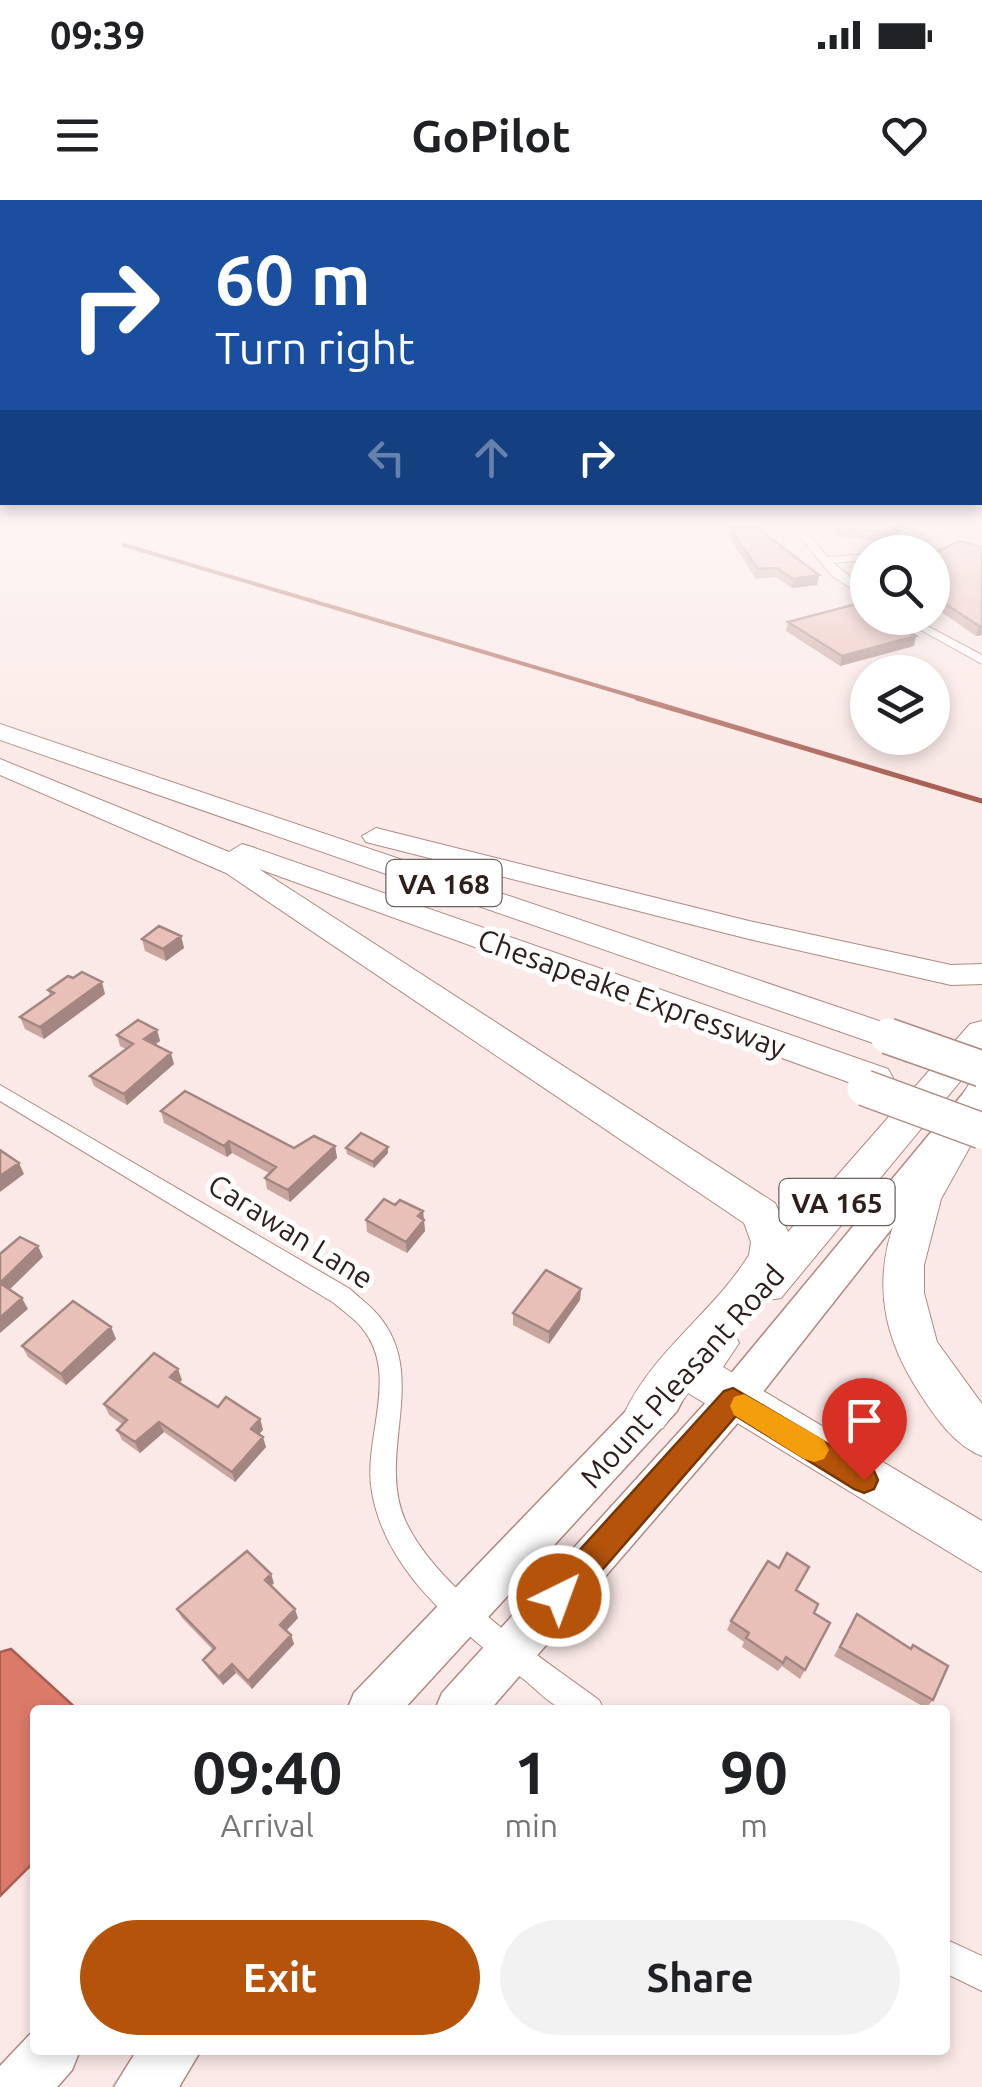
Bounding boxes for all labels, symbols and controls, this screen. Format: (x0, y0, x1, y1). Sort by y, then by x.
text: 09:39 (50, 14, 145, 56)
icon: menu (50, 108, 105, 163)
icon: heart (877, 108, 932, 163)
text: GoPilot (411, 110, 571, 161)
icon: right (50, 240, 180, 370)
text: 60 m (215, 240, 371, 318)
text: Turn right (215, 322, 415, 373)
icon: left (359, 430, 414, 485)
icon: ahead (464, 430, 519, 485)
icon: right (569, 430, 624, 485)
map controls (850, 535, 950, 755)
button: search (850, 535, 950, 635)
button: layers (850, 655, 950, 755)
road number: VA 168 (386, 860, 502, 906)
street label: Chesapeake Expressway (473, 921, 791, 1065)
street label: Carawan Lane (202, 1167, 380, 1295)
road number: VA 165 (780, 1179, 894, 1225)
street label: Mount Pleasant Road (573, 1258, 791, 1494)
pin (822, 1378, 907, 1481)
icon: arrive (837, 1393, 892, 1448)
position arrow (507, 1544, 611, 1648)
text: 09:40 (192, 1738, 342, 1805)
text: 1 (514, 1738, 548, 1805)
text: 90 (720, 1738, 788, 1805)
text: Arrival (221, 1807, 314, 1843)
text: min (504, 1807, 558, 1843)
text: m (740, 1807, 768, 1843)
button: Exit (80, 1920, 480, 2035)
button: Share (500, 1920, 900, 2035)

